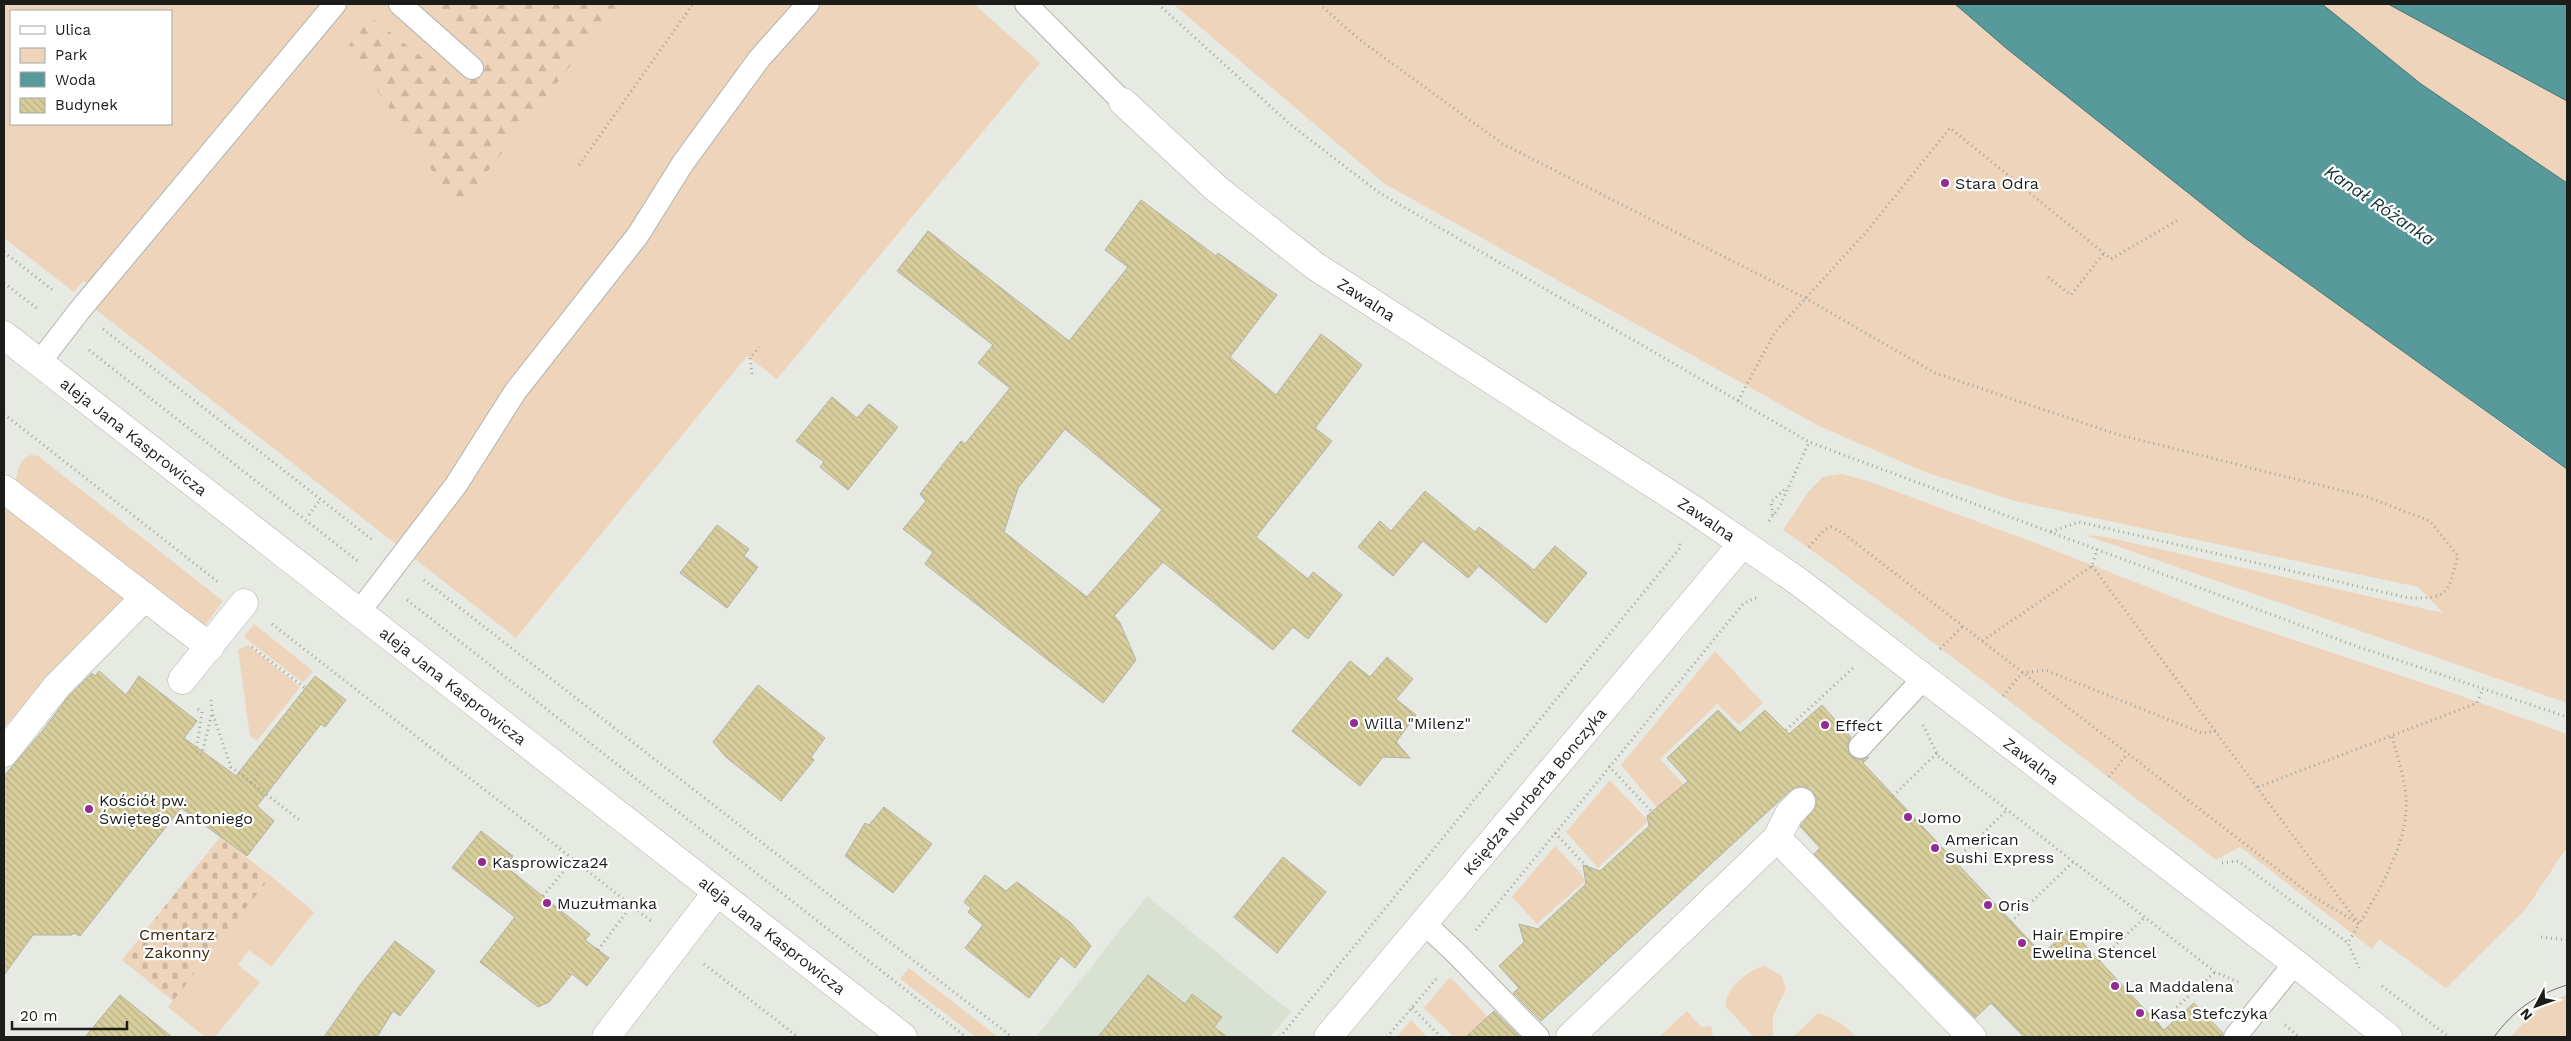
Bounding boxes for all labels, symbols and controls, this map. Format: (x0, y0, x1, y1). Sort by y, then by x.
legend (10, 10, 172, 125)
text: Ulica (55, 21, 92, 39)
text: Park (55, 46, 88, 64)
text: Woda (55, 71, 96, 89)
text: Budynek (55, 96, 118, 114)
water label: Kanał Różanka (2321, 160, 2439, 250)
place label: Stara Odra (1955, 174, 2039, 193)
marker: Stara Odra (1939, 177, 1951, 189)
street label: Zawalna (1334, 274, 1399, 325)
street label: aleja Jana Kasprowicza (57, 373, 211, 500)
street label: Zawalna (1675, 493, 1739, 545)
street label: aleja Jana Kasprowicza (376, 623, 530, 749)
street label: Księdza Norberta Bonczyka (1459, 704, 1610, 879)
place label: Willa "Milenz" (1364, 714, 1471, 733)
place label: Effect (1835, 716, 1882, 735)
marker: Willa "Milenz" (1348, 717, 1360, 729)
marker: Effect (1819, 719, 1831, 731)
street label: Zawalna (2000, 733, 2063, 788)
place label: Kościół pw. Świętego Antoniego (99, 791, 253, 828)
marker: Kościół pw. Świętego Antoniego (83, 803, 95, 815)
place label: Jomo (1918, 808, 1961, 827)
marker: Jomo (1902, 811, 1914, 823)
place label: American Sushi Express (1945, 830, 2054, 867)
marker: American Sushi Express (1929, 842, 1941, 854)
place label: Kasprowicza24 (492, 853, 608, 872)
marker: Kasprowicza24 (476, 856, 488, 868)
street label: aleja Jana Kasprowicza (695, 872, 850, 998)
place label: Muzułmanka (557, 894, 657, 913)
place label: Oris (1998, 896, 2029, 915)
marker: Muzułmanka (541, 897, 553, 909)
marker: Oris (1982, 899, 1994, 911)
park label: Cmentarz Zakonny (139, 925, 215, 962)
place label: Hair Empire Ewelina Stencel (2032, 925, 2157, 962)
marker: Hair Empire Ewelina Stencel (2016, 937, 2028, 949)
place label: La Maddalena (2125, 977, 2234, 996)
marker: La Maddalena (2109, 980, 2121, 992)
north arrow (2511, 981, 2561, 1031)
scale bar (12, 998, 128, 1030)
place label: Kasa Stefczyka (2150, 1004, 2268, 1023)
text: N (2517, 1005, 2536, 1024)
text: 20 m (20, 1007, 58, 1025)
marker: Kasa Stefczyka (2134, 1007, 2146, 1019)

